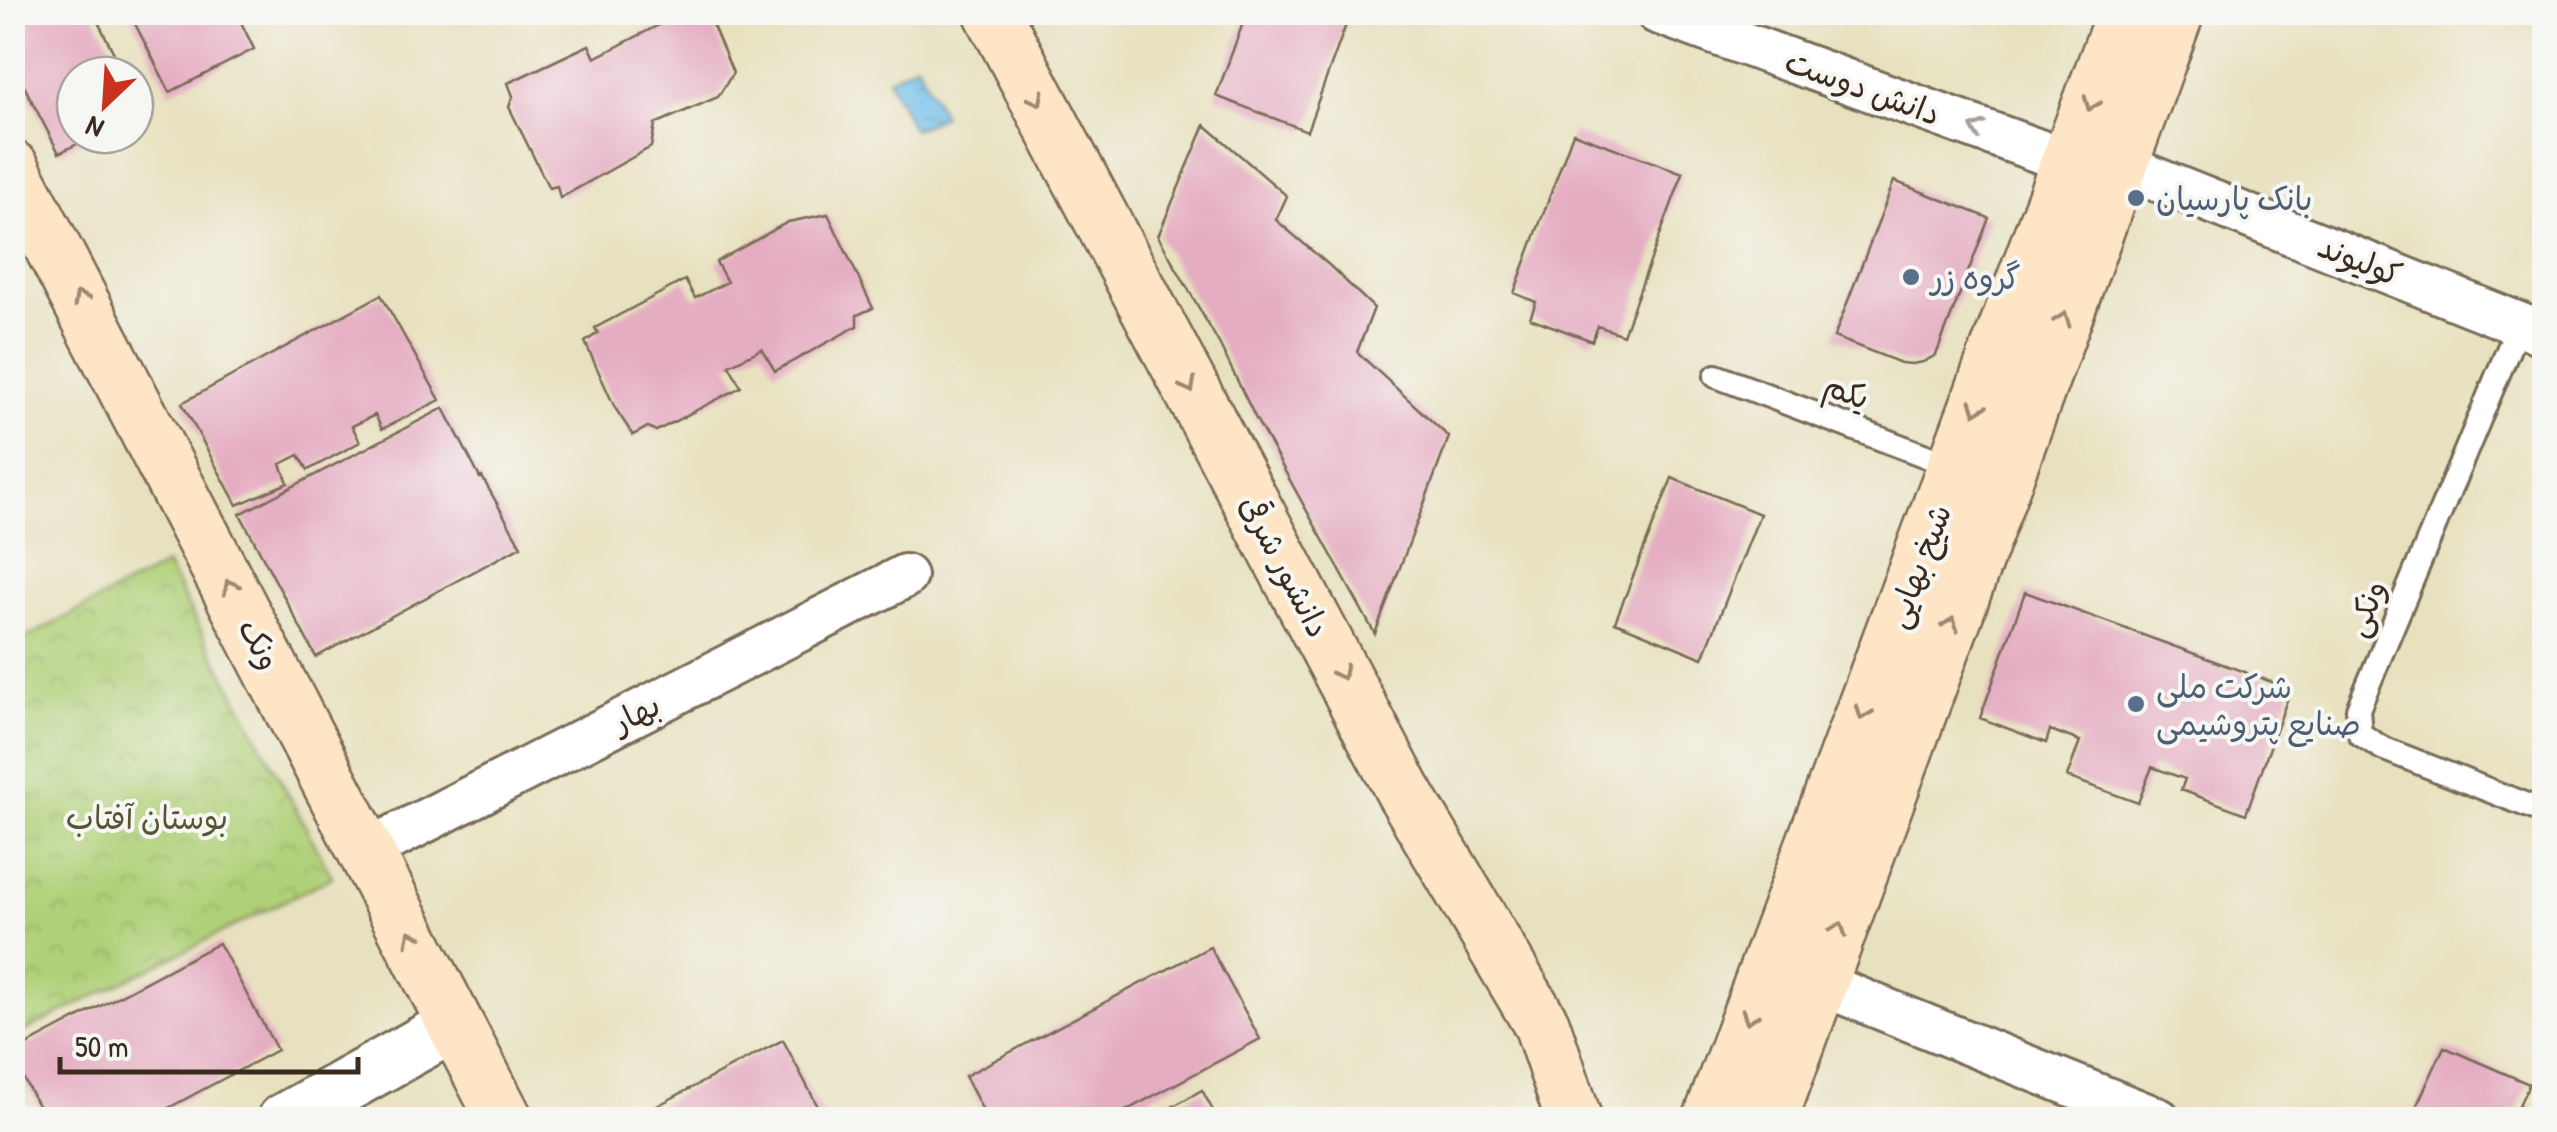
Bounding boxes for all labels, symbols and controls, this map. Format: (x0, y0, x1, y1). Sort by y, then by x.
street label: دانش دوست (1779, 39, 1947, 135)
north arrow (55, 55, 155, 155)
one-way arrow (1025, 88, 1045, 106)
one-way arrow (2082, 94, 2103, 111)
text: N (80, 107, 109, 148)
one-way arrow (1970, 120, 1987, 141)
place label: بانک پارسیان (2156, 177, 2313, 220)
marker: بانک پارسیان (2125, 187, 2147, 209)
street label: کولیوند (2312, 224, 2408, 296)
place label: گروه زر (1928, 256, 2021, 299)
marker: گروه زر (1900, 266, 1922, 288)
one-way arrow (73, 291, 92, 309)
one-way arrow (2051, 312, 2072, 329)
street label: یکم (1817, 363, 1876, 422)
one-way arrow (1177, 375, 1197, 393)
one-way arrow (1968, 399, 1989, 416)
street label: دانشور شرقی (1230, 487, 1340, 645)
street label: شیخ بهایی (1875, 498, 1962, 635)
street label: ونکی (2334, 573, 2396, 643)
one-way arrow (223, 579, 242, 597)
street label: ونک (229, 611, 291, 677)
one-way arrow (1939, 617, 1960, 634)
one-way arrow (1329, 663, 1349, 681)
place label: شرکت ملی صنایع پتروشیمی (2156, 665, 2361, 747)
street label: بهار (602, 683, 667, 745)
marker: شرکت ملی صنایع پتروشیمی (2125, 693, 2147, 715)
one-way arrow (1854, 703, 1875, 720)
park label: بوستان آفتاب (66, 796, 228, 839)
one-way arrow (1827, 922, 1848, 939)
one-way arrow (405, 930, 424, 948)
one-way arrow (1741, 1007, 1761, 1025)
scale bar (60, 1012, 358, 1074)
text: 50 m (75, 1026, 128, 1066)

